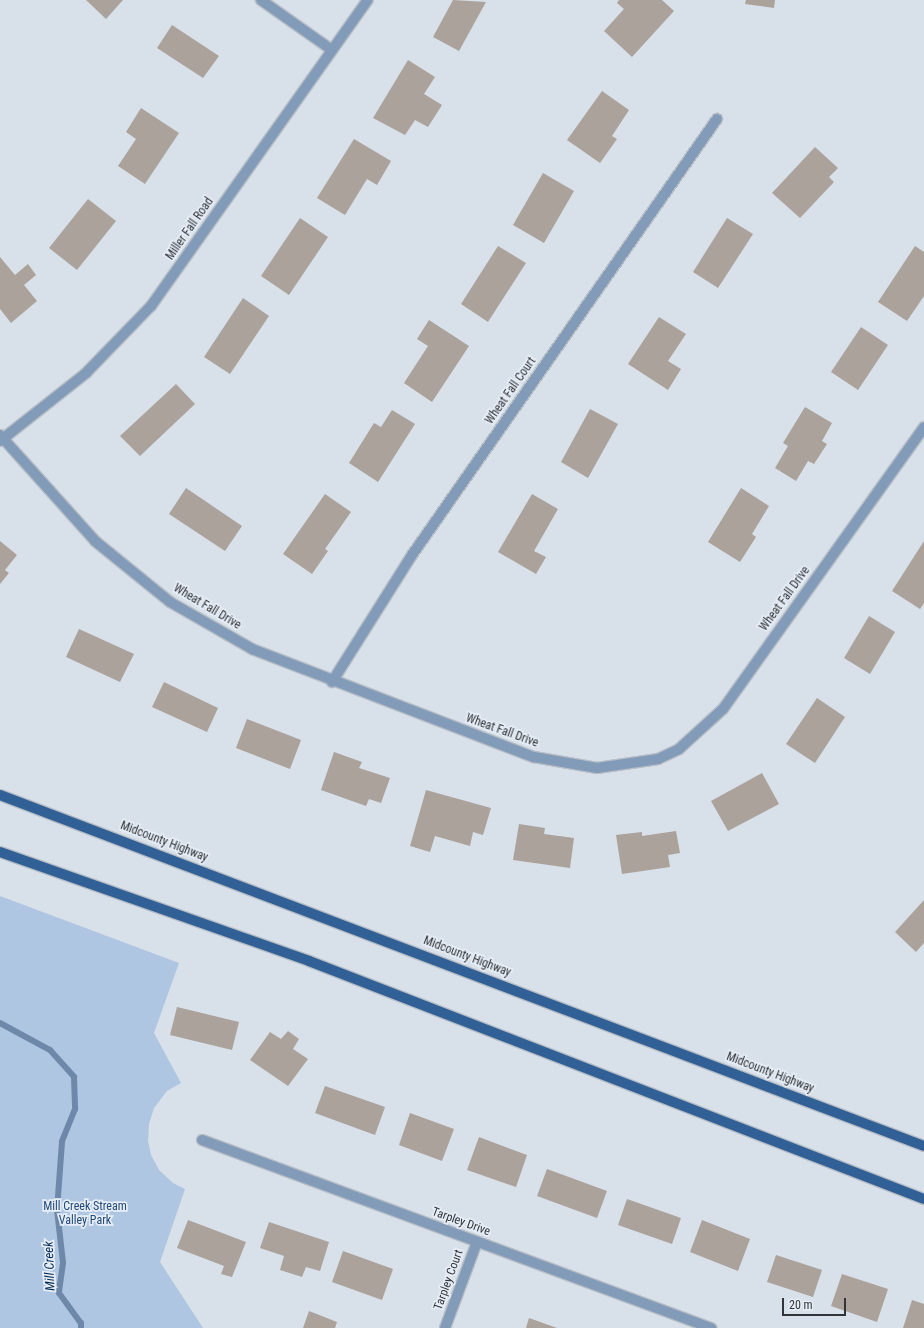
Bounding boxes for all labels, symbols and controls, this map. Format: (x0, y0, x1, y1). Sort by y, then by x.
street label: Miller Fall Road (163, 195, 217, 263)
street label: Wheat Fall Court (483, 355, 539, 427)
street label: Wheat Fall Drive (757, 564, 813, 634)
street label: Wheat Fall Drive (171, 581, 243, 633)
street label: Wheat Fall Drive (464, 711, 540, 751)
street label: Midcounty Highway (118, 819, 210, 865)
street label: Midcounty Highway (421, 934, 513, 980)
street label: Midcounty Highway (724, 1050, 816, 1096)
park label: Mill Creek Stream Valley Park (43, 1200, 127, 1228)
street label: Tarpley Drive (430, 1205, 492, 1239)
water label: Mill Creek (41, 1241, 59, 1291)
street label: Tarpley Court (431, 1248, 467, 1312)
scale bar (784, 1290, 848, 1316)
text: 20 m (789, 1298, 813, 1312)

